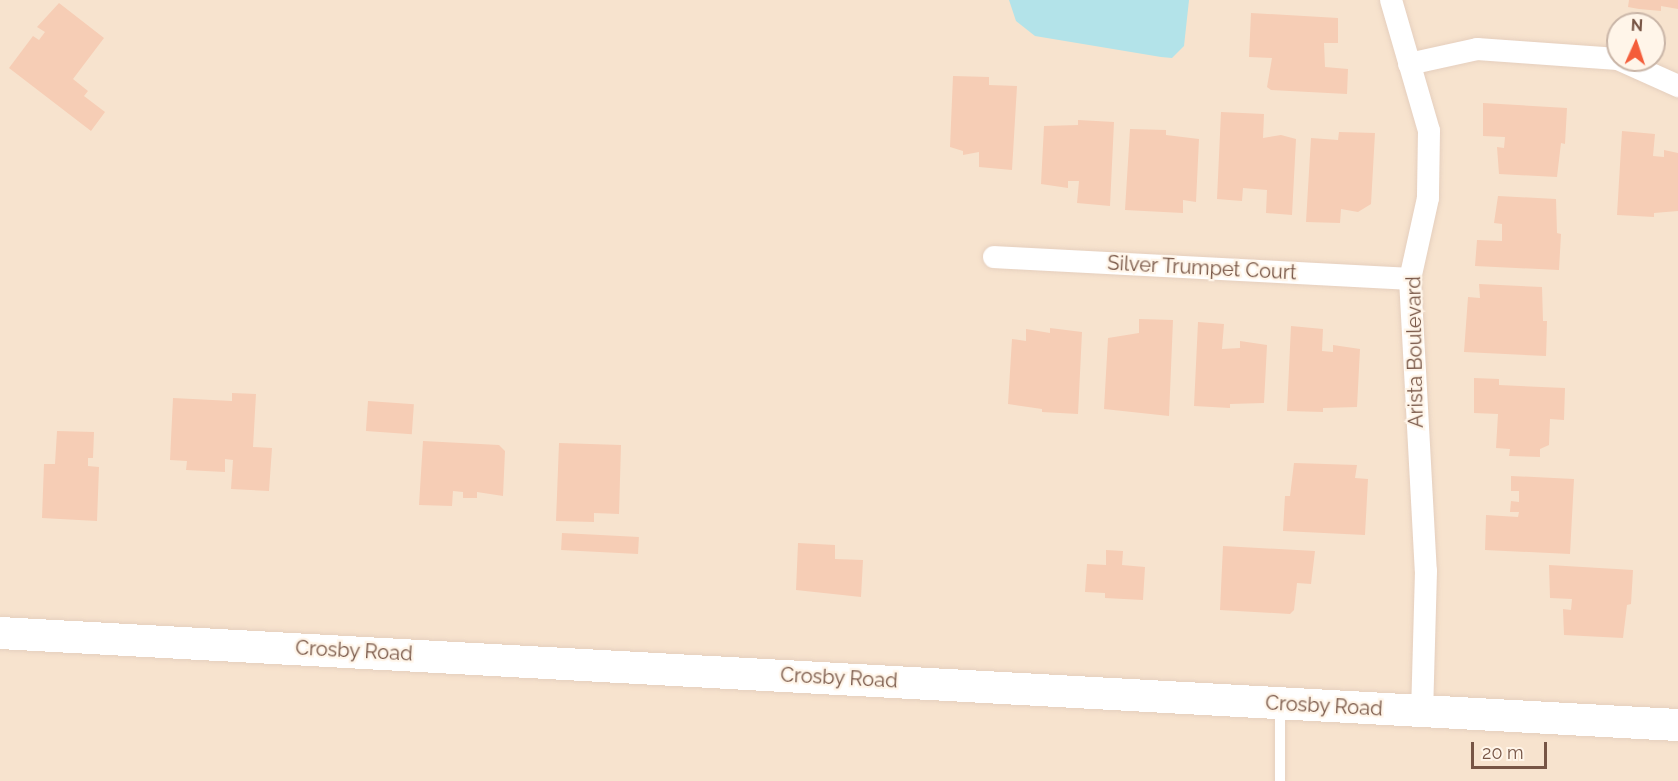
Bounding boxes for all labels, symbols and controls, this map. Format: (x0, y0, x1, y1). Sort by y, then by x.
north arrow (1606, 12, 1666, 72)
text: N (1630, 16, 1643, 35)
street label: Silver Trumpet Court (1106, 251, 1298, 285)
street label: Arista Boulevard (1402, 276, 1428, 428)
street label: Crosby Road (295, 636, 413, 666)
street label: Crosby Road (780, 663, 898, 693)
street label: Crosby Road (1265, 691, 1383, 721)
scale bar (1474, 730, 1550, 768)
text: 20 m (1482, 742, 1524, 763)

